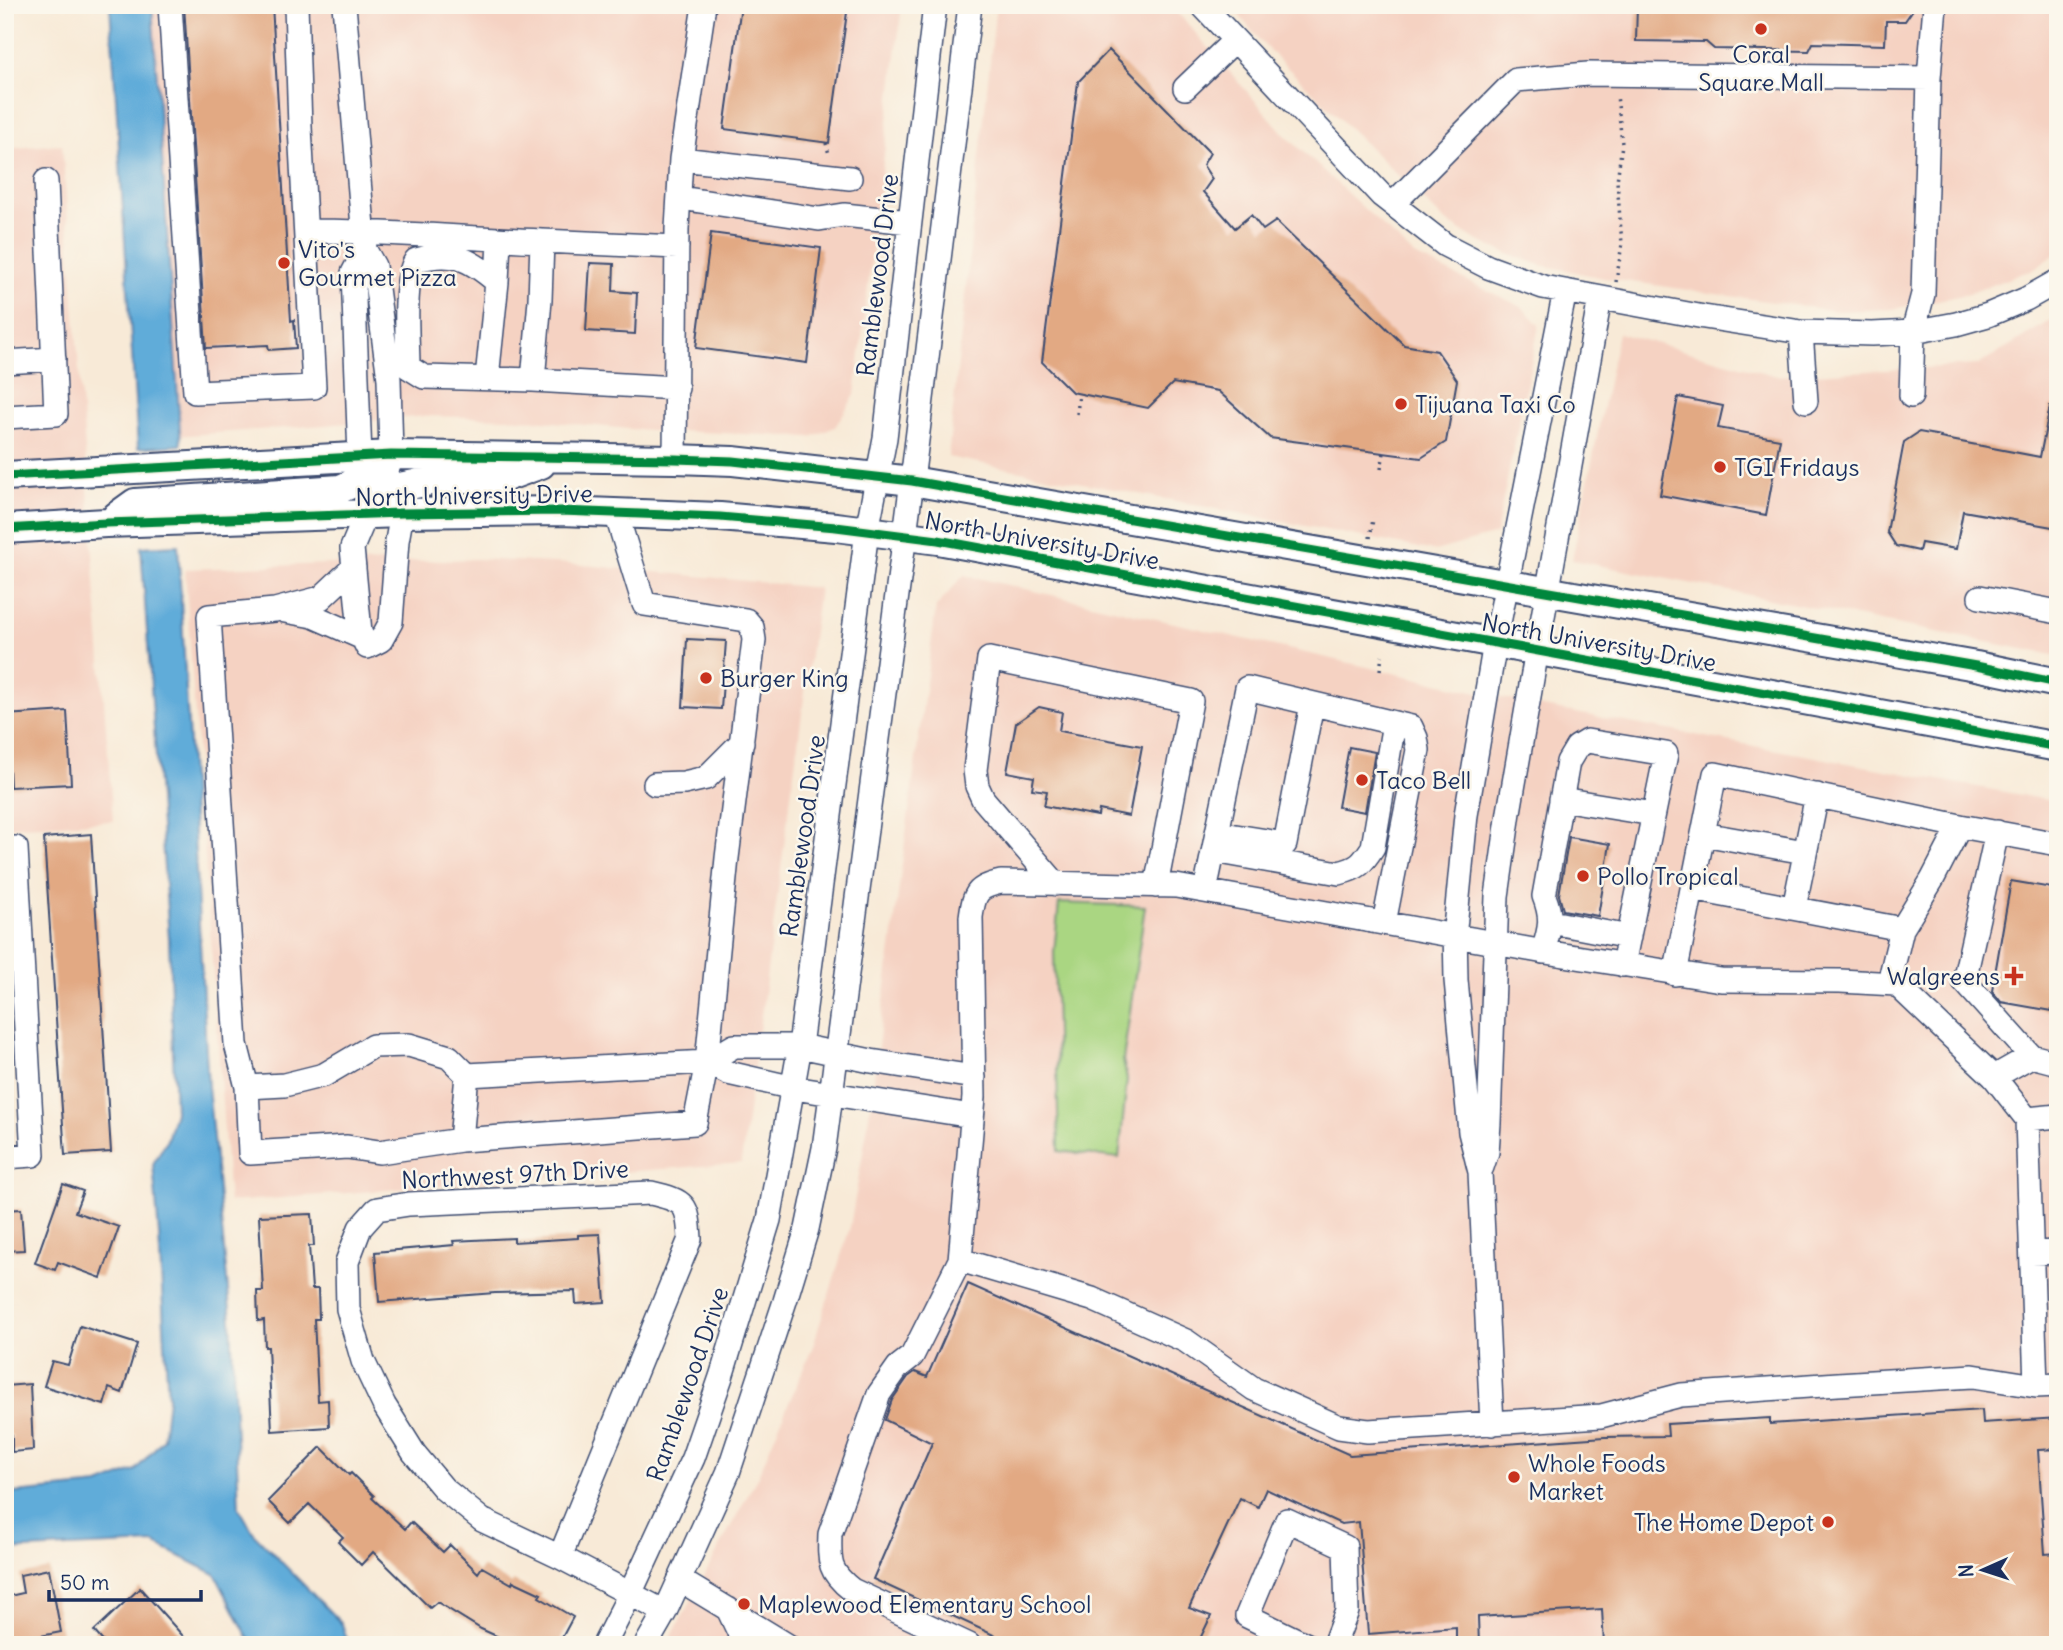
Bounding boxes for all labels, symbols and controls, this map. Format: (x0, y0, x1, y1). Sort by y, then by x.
marker: Coral Square Mall (1753, 21, 1769, 37)
place label: Coral Square Mall (1698, 39, 1824, 97)
street label: Ramblewood Drive (850, 172, 904, 378)
place label: Vito's Gourmet Pizza (298, 234, 457, 292)
marker: Vito's Gourmet Pizza (276, 255, 292, 271)
place label: Tijuana Taxi Co (1415, 389, 1576, 419)
marker: Tijuana Taxi Co (1393, 396, 1409, 412)
place label: TGI Fridays (1734, 452, 1859, 482)
marker: TGI Fridays (1712, 459, 1728, 475)
street label: North University Drive (355, 478, 593, 512)
street label: North University Drive (922, 505, 1162, 575)
street label: North University Drive (1479, 607, 1719, 677)
place label: Burger King (720, 663, 849, 693)
marker: Burger King (698, 670, 714, 686)
street label: Ramblewood Drive (773, 733, 831, 939)
place label: Taco Bell (1376, 765, 1471, 795)
marker: Taco Bell (1354, 772, 1370, 788)
place label: Pollo Tropical (1597, 861, 1739, 891)
marker: Pollo Tropical (1575, 868, 1591, 884)
place label: Walgreens (1887, 961, 2000, 991)
marker: Walgreens (2006, 968, 2022, 984)
street label: Northwest 97th Drive (400, 1153, 630, 1195)
street label: Ramblewood Drive (640, 1283, 734, 1485)
place label: Whole Foods Market (1528, 1448, 1666, 1506)
marker: Whole Foods Market (1506, 1469, 1522, 1485)
place label: The Home Depot (1633, 1507, 1814, 1537)
marker: The Home Depot (1820, 1514, 1836, 1530)
north arrow (1948, 1534, 2018, 1604)
scale bar (49, 1559, 201, 1603)
text: N (1954, 1564, 1978, 1578)
text: 50 m (60, 1569, 109, 1596)
place label: Maplewood Elementary School (758, 1589, 1091, 1619)
marker: Maplewood Elementary School (736, 1596, 752, 1612)

